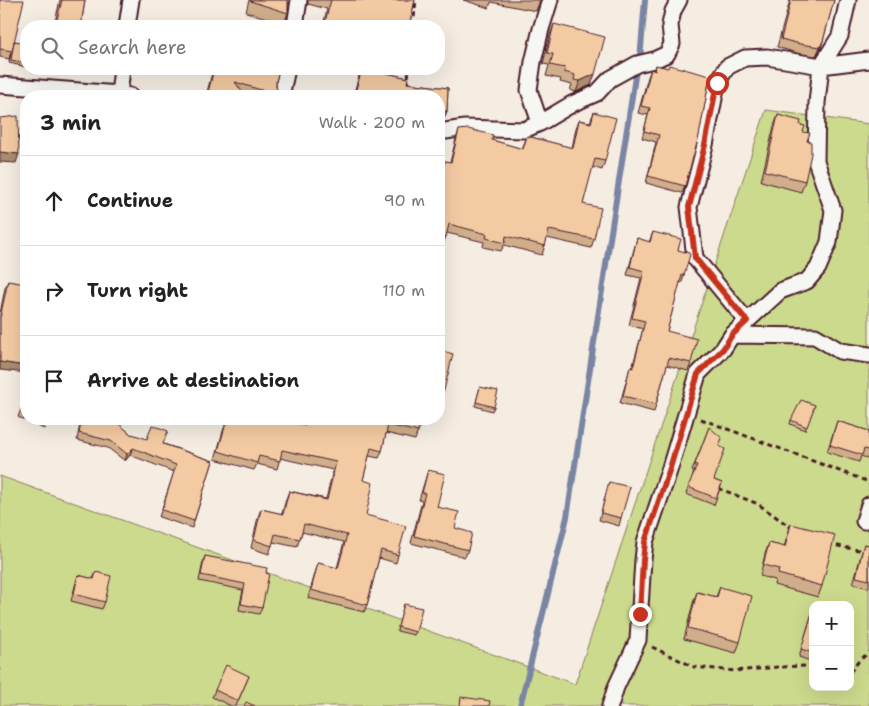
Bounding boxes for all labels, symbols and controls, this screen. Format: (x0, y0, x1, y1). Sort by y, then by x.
search box (20, 20, 445, 75)
icon: search (38, 34, 66, 62)
text: Search here (78, 35, 187, 60)
route start (706, 72, 729, 95)
text: 3 min (40, 109, 101, 137)
text: Walk · 200 m (319, 112, 425, 133)
icon: ahead (40, 187, 68, 215)
text: Continue (87, 188, 173, 213)
text: 90 m (384, 190, 425, 211)
icon: right (40, 277, 68, 305)
text: Turn right (87, 278, 188, 303)
text: 110 m (382, 280, 425, 301)
icon: arrive (40, 367, 68, 395)
text: Arrive at destination (87, 368, 299, 393)
map controls (809, 601, 854, 691)
button: + (809, 601, 854, 646)
route end (629, 603, 652, 626)
button: − (809, 646, 854, 691)

